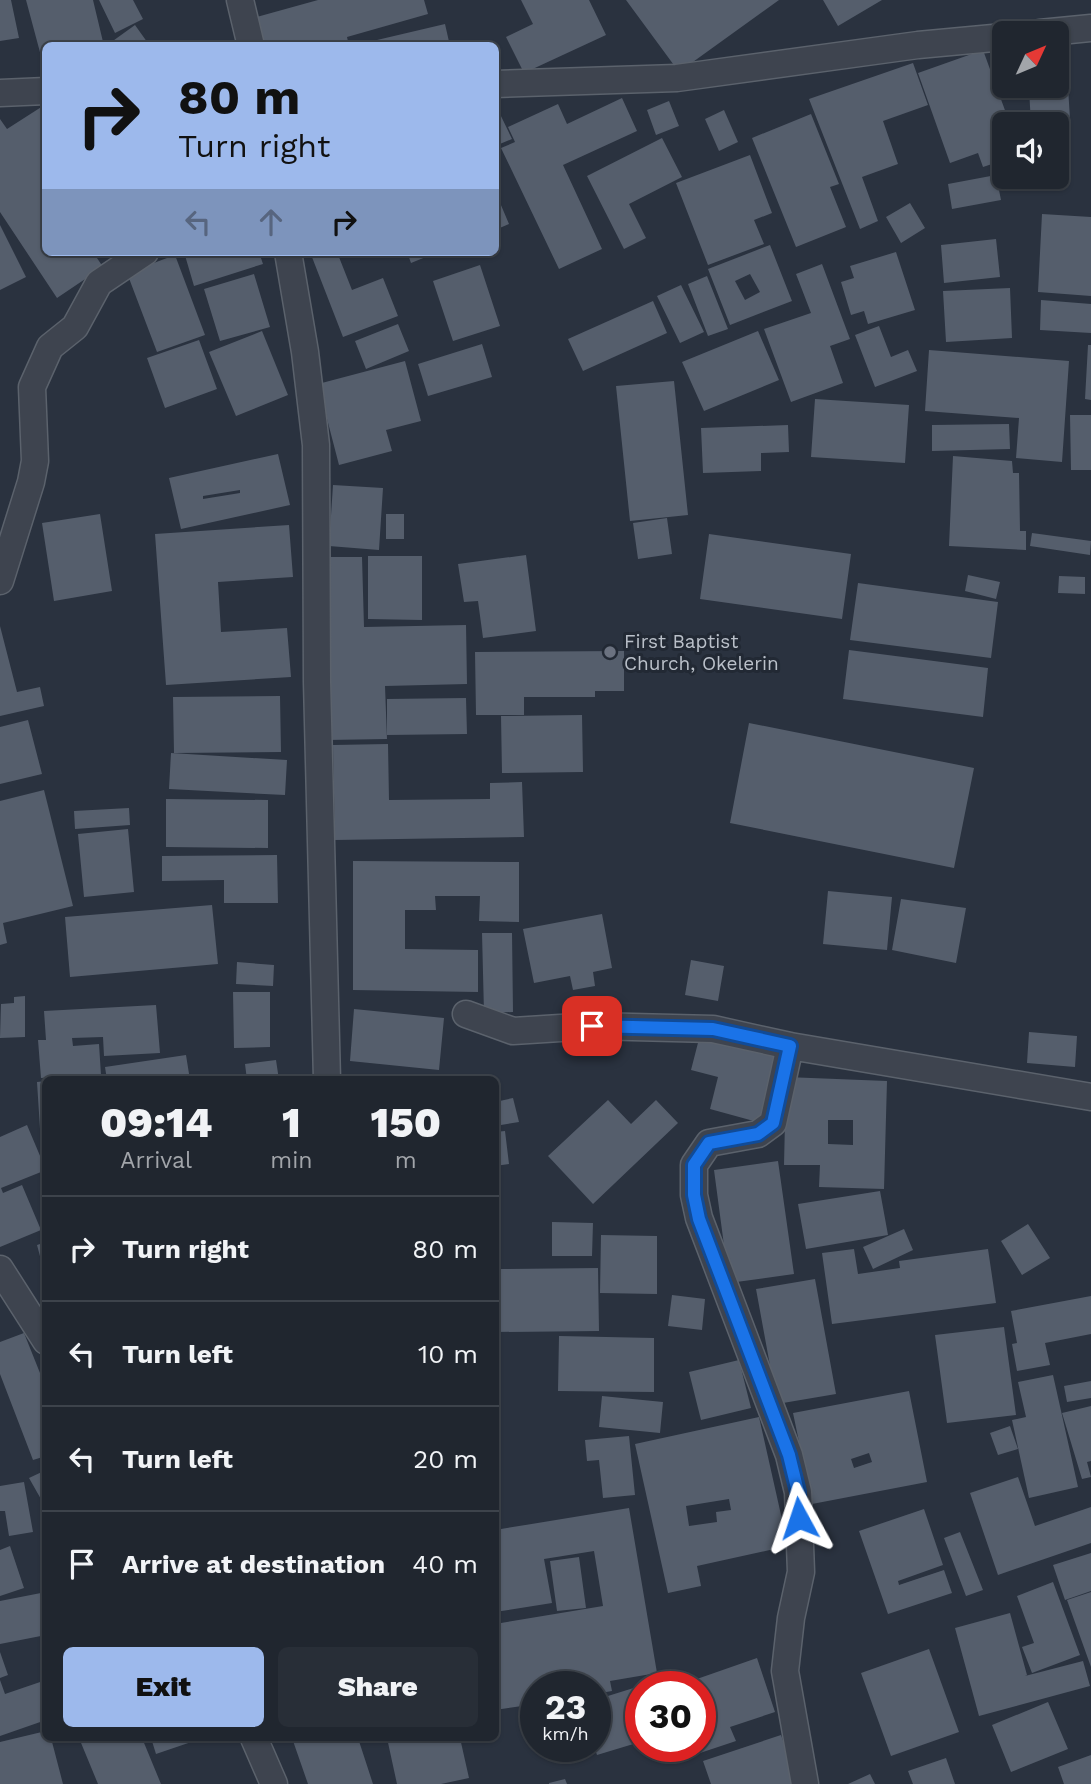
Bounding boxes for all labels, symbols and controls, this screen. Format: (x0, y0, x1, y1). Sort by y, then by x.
north arrow (992, 21, 1069, 98)
map controls (992, 21, 1069, 189)
text: 80 m (178, 68, 300, 126)
icon: right (63, 70, 154, 161)
button: sound (992, 112, 1069, 189)
text: Turn right (178, 127, 330, 165)
icon: left (179, 203, 217, 241)
icon: ahead (252, 203, 290, 241)
icon: right (325, 203, 363, 241)
place label: First Baptist Church, Okelerin (624, 630, 779, 675)
marker: First Baptist Church, Okelerin (602, 644, 618, 660)
pin (562, 996, 622, 1056)
icon: arrive (573, 1007, 611, 1045)
text: 09:14 (100, 1098, 212, 1147)
text: 1 (282, 1098, 301, 1147)
text: 150 (371, 1098, 441, 1147)
text: Arrival (120, 1147, 192, 1174)
text: min (270, 1147, 313, 1174)
text: m (395, 1147, 417, 1174)
icon: right (63, 1230, 101, 1268)
text: Turn right (122, 1234, 249, 1264)
text: 80 m (412, 1234, 478, 1264)
icon: left (63, 1335, 101, 1373)
text: Turn left (122, 1339, 233, 1369)
text: 10 m (418, 1339, 478, 1369)
icon: left (63, 1440, 101, 1478)
text: Turn left (122, 1444, 233, 1474)
text: 20 m (413, 1444, 478, 1474)
position arrow (762, 1481, 836, 1555)
icon: arrive (63, 1545, 101, 1583)
text: Arrive at destination (122, 1549, 385, 1579)
text: 40 m (412, 1549, 478, 1579)
button: Exit (63, 1647, 264, 1727)
button: Share (278, 1647, 478, 1727)
speed limit sign: 30 (625, 1671, 716, 1762)
text: 23 (545, 1686, 586, 1728)
text: km/h (542, 1723, 589, 1744)

